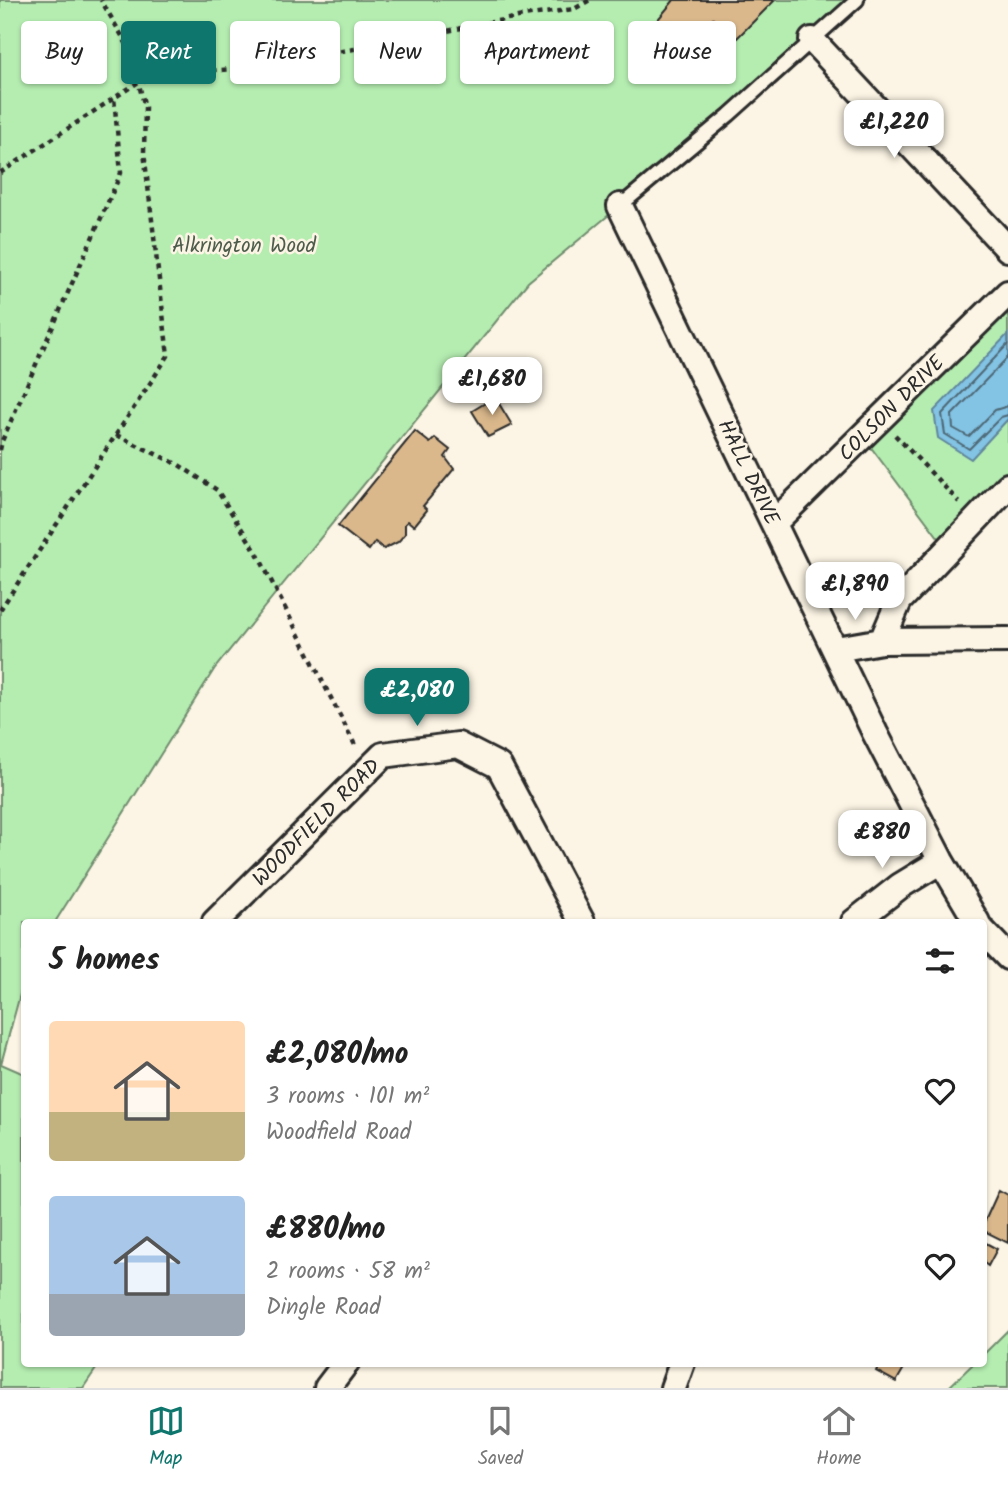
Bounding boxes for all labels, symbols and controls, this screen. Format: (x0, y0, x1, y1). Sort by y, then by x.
chip: Buy (21, 21, 107, 84)
chip: Rent (121, 21, 216, 84)
chip: Filters (230, 21, 340, 84)
chip: New (354, 21, 446, 84)
chip: Apartment (460, 21, 614, 84)
chip: House (628, 21, 736, 84)
pin: £1,220 (837, 100, 951, 160)
text: £1,220 (860, 105, 928, 141)
park label: Alkrington Wood (172, 230, 317, 263)
street label: COLSON DRIVE (831, 348, 954, 470)
pin: £1,680 (435, 358, 549, 417)
text: £1,680 (458, 362, 526, 398)
street label: HALL DRIVE (708, 414, 788, 532)
pin: £1,890 (798, 562, 912, 622)
text: £1,890 (822, 567, 888, 603)
pin: £2,080 (360, 668, 474, 728)
text: £2,080 (380, 673, 454, 709)
street label: WOODFIELD ROAD (245, 751, 389, 895)
pin: £880 (841, 810, 923, 870)
text: £880 (854, 815, 910, 851)
text: 5 homes (49, 937, 160, 985)
icon: filters (921, 942, 959, 980)
text: £2,080/mo (266, 1031, 409, 1079)
icon: home (105, 1049, 189, 1133)
icon: heart (921, 1072, 959, 1110)
text: 3 rooms · 101 m² (266, 1079, 429, 1115)
text: Woodfield Road (266, 1115, 411, 1151)
text: £880/mo (266, 1206, 385, 1254)
icon: home (105, 1224, 189, 1308)
icon: heart (921, 1247, 959, 1285)
text: 2 rooms · 58 m² (266, 1254, 430, 1290)
text: Dingle Road (266, 1290, 381, 1326)
tab: Map (147, 1402, 185, 1474)
tab: Saved (478, 1402, 523, 1474)
tab: Home (816, 1402, 861, 1474)

